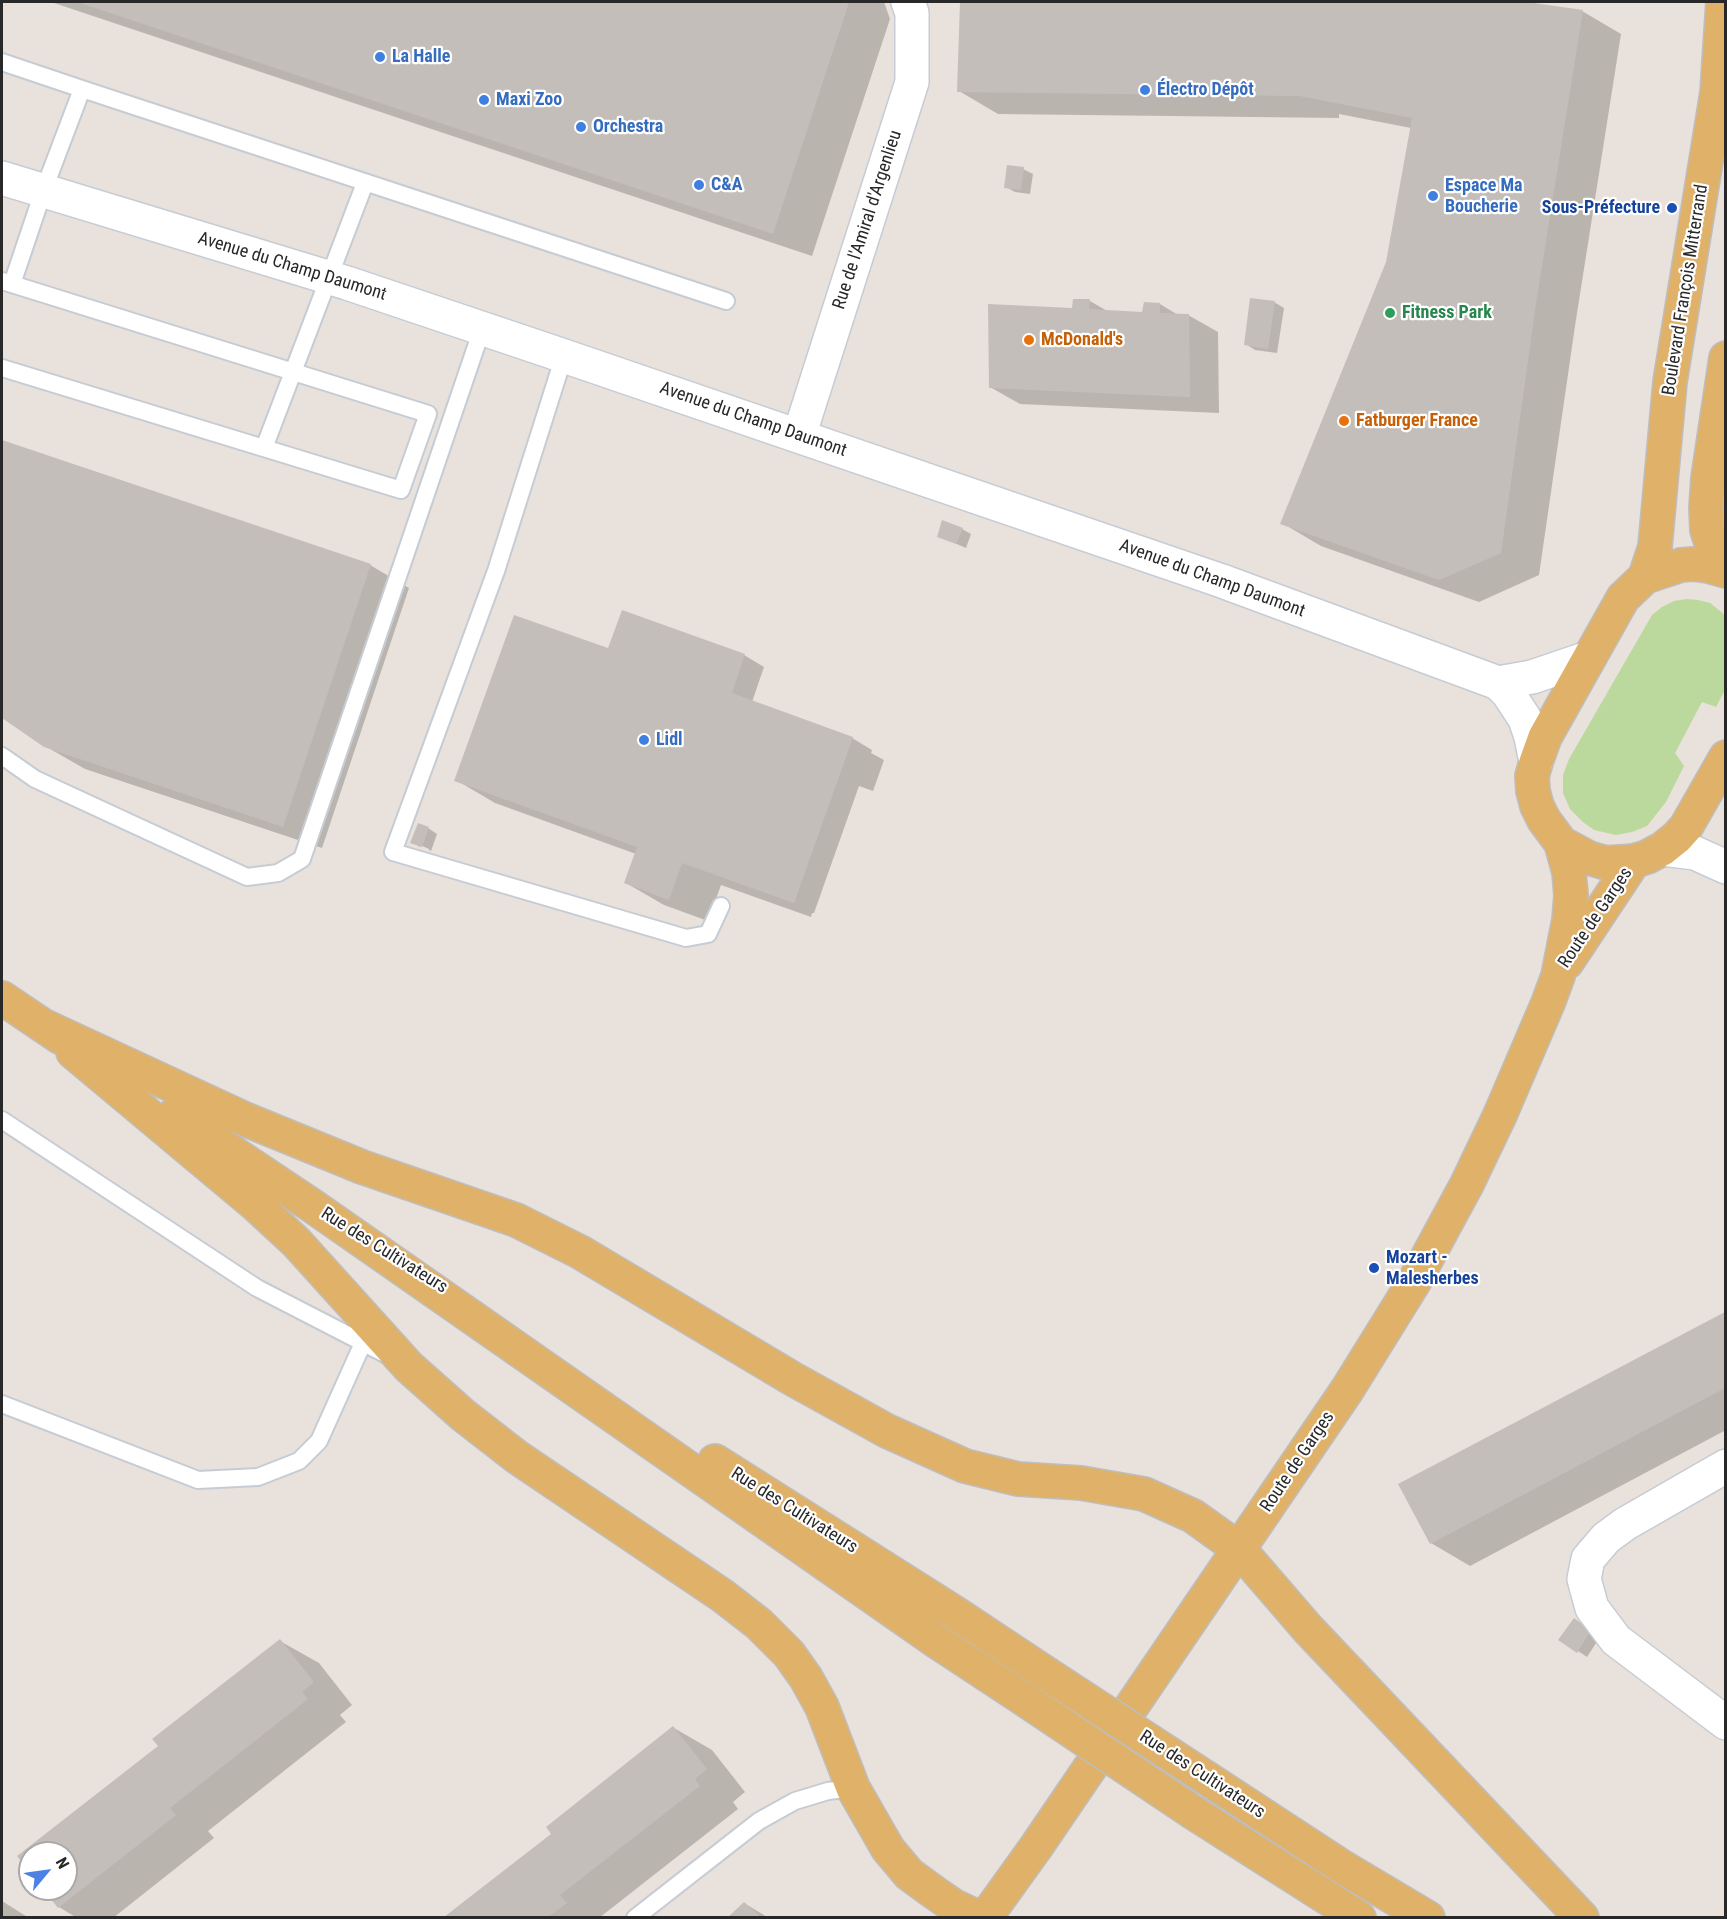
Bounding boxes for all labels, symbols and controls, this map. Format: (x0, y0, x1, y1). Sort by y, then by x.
place label: La Halle (392, 46, 450, 68)
marker: La Halle (373, 50, 387, 64)
place label: Électro Dépôt (1157, 79, 1254, 101)
marker: Électro Dépôt (1138, 83, 1152, 97)
place label: Maxi Zoo (496, 89, 562, 111)
marker: Maxi Zoo (477, 93, 491, 107)
place label: Orchestra (593, 116, 663, 138)
marker: Orchestra (574, 120, 588, 134)
street label: Rue de l'Amiral d'Argenlieu (829, 128, 907, 312)
place label: C&A (711, 174, 742, 196)
place label: Espace Ma Boucherie (1445, 175, 1523, 218)
marker: C&A (692, 178, 706, 192)
street label: Boulevard François Mitterrand (1659, 183, 1713, 397)
marker: Espace Ma Boucherie (1426, 189, 1440, 203)
place label: Sous-Préfecture (1542, 197, 1660, 219)
marker: Sous-Préfecture (1665, 201, 1679, 215)
street label: Avenue du Champ Daumont (195, 228, 389, 306)
place label: Fitness Park (1402, 302, 1492, 324)
marker: Fitness Park (1383, 306, 1397, 320)
place label: McDonald's (1041, 329, 1123, 351)
marker: McDonald's (1022, 333, 1036, 347)
street label: Avenue du Champ Daumont (657, 378, 849, 462)
place label: Fatburger France (1356, 410, 1478, 432)
marker: Fatburger France (1337, 414, 1351, 428)
street label: Avenue du Champ Daumont (1116, 535, 1308, 623)
place label: Lidl (656, 729, 683, 751)
marker: Lidl (637, 733, 651, 747)
street label: Route de Garges (1554, 864, 1638, 972)
street label: Rue des Cultivateurs (317, 1203, 451, 1299)
place label: Mozart - Malesherbes (1386, 1247, 1479, 1290)
marker: Mozart - Malesherbes (1367, 1261, 1381, 1275)
street label: Route de Garges (1256, 1408, 1340, 1516)
street label: Rue des Cultivateurs (727, 1463, 861, 1559)
street label: Rue des Cultivateurs (1135, 1726, 1269, 1824)
north arrow (18, 1841, 78, 1901)
text: N (52, 1854, 73, 1872)

